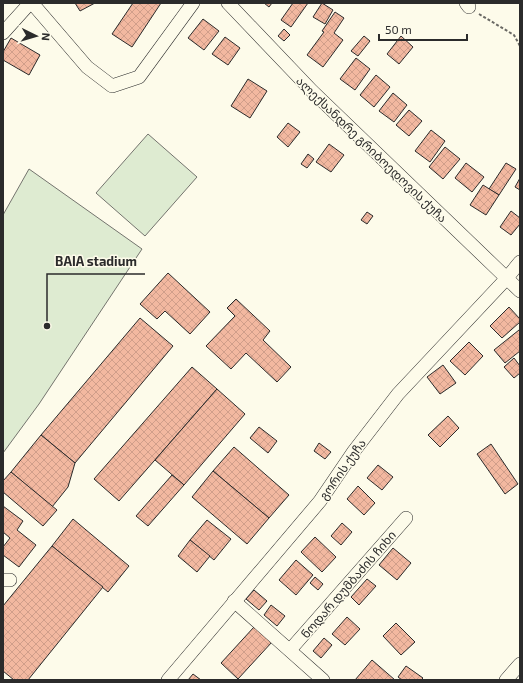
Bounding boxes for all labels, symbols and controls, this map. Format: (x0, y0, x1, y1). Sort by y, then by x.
north arrow (16, 16, 56, 56)
scale bar (379, 16, 467, 42)
text: 50 m (385, 22, 412, 36)
text: N (40, 32, 53, 41)
street label: ალექსანდრე გრიბოედოვის ქუჩა (292, 73, 450, 226)
callout: BAIA stadium (47, 249, 145, 274)
text: BAIA stadium (55, 253, 137, 269)
street label: გორის ქუჩა (316, 436, 369, 503)
street label: ნოდარ დუმბაძის ჩიხი (298, 527, 400, 642)

